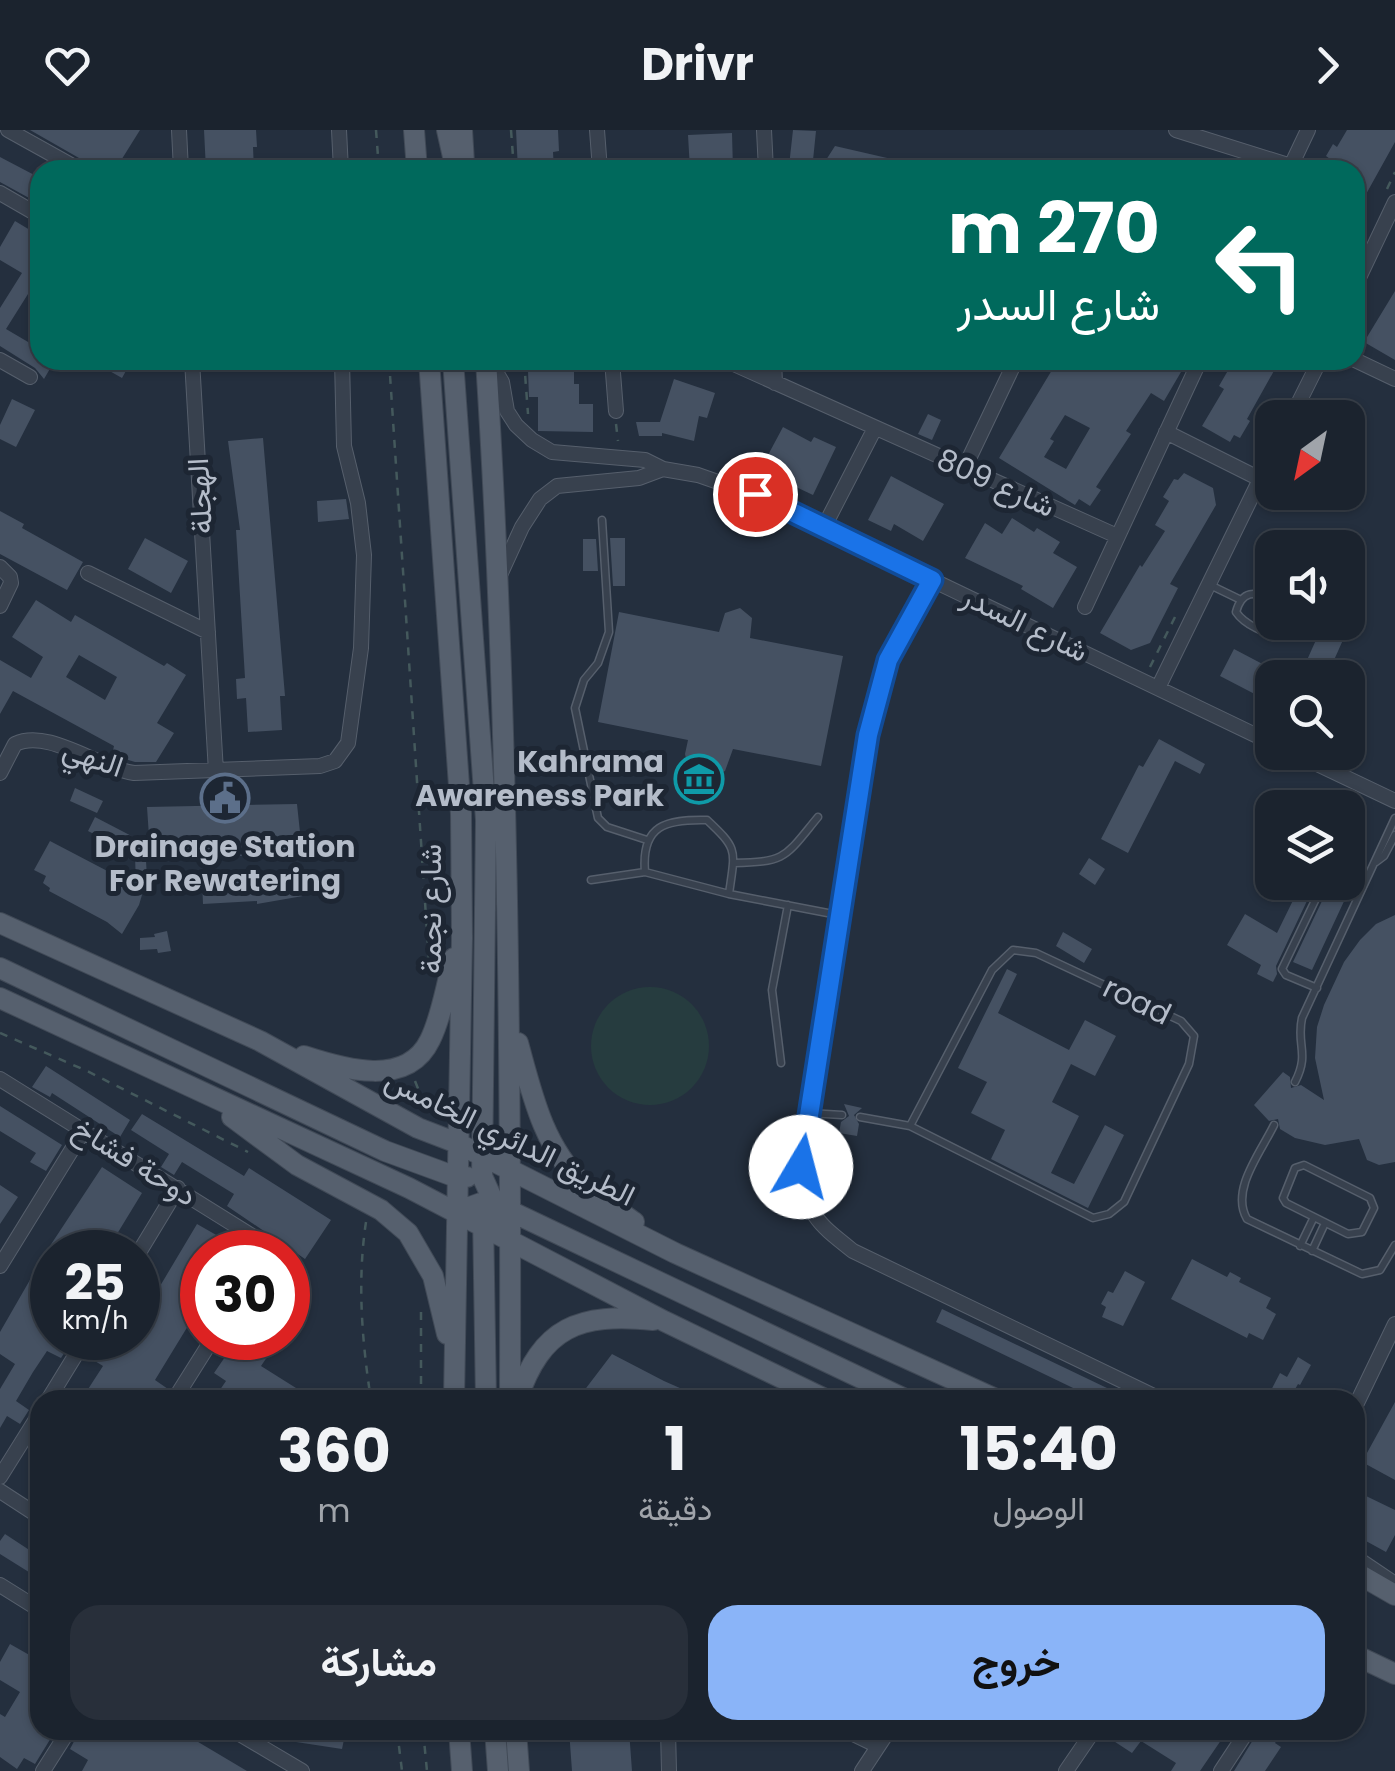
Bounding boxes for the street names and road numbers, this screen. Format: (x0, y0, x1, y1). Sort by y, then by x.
street label: شارع 809 (930, 437, 1062, 528)
street label: الهجلة (176, 457, 223, 535)
street label: شارع السدر (954, 574, 1096, 673)
street label: النهي (56, 727, 129, 791)
street label: شارع نجمة (409, 844, 452, 974)
street label: road (1096, 966, 1179, 1035)
street label: الطريق الدائري الخامس (377, 1058, 643, 1219)
street label: دوحة فشاخ (65, 1107, 205, 1216)

